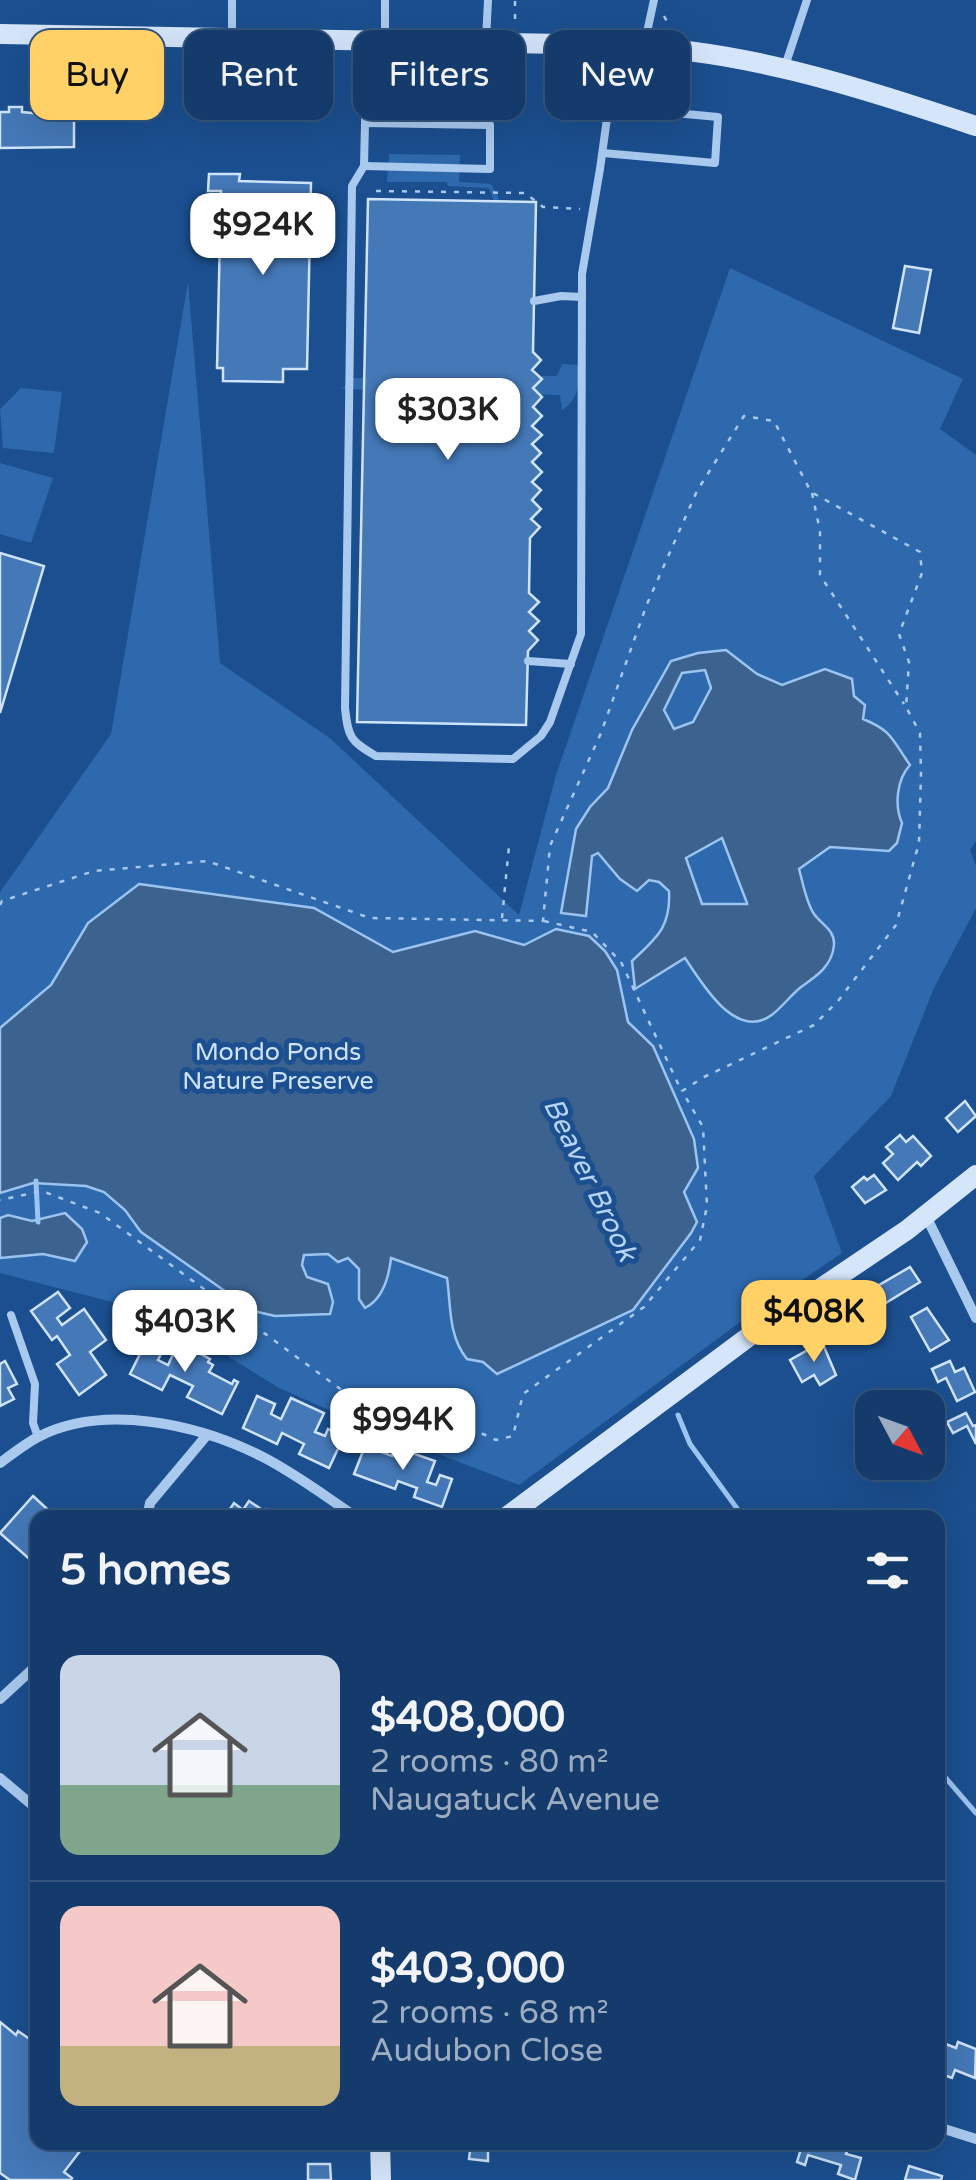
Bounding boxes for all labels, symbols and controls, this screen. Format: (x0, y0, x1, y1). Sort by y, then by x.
chip: Buy (30, 30, 164, 120)
chip: Rent (184, 30, 333, 120)
chip: Filters (353, 30, 525, 120)
chip: New (545, 30, 690, 120)
pin: $924K (193, 193, 333, 278)
text: $924K (212, 206, 314, 244)
pin: $303K (378, 378, 518, 463)
text: $303K (397, 391, 499, 429)
park label: Mondo Ponds Nature Preserve (182, 1037, 374, 1096)
water label: Beaver Brook (536, 1092, 645, 1268)
pin: $408K (744, 1280, 884, 1365)
pin: $403K (115, 1290, 255, 1375)
text: $408K (763, 1293, 865, 1331)
text: $403K (134, 1303, 236, 1341)
pin: $994K (333, 1388, 473, 1473)
north arrow (855, 1390, 945, 1480)
map controls (855, 1390, 945, 1480)
text: $994K (352, 1401, 454, 1439)
icon: filters (860, 1543, 915, 1598)
text: 5 homes (60, 1545, 231, 1596)
text: $408,000 (370, 1692, 565, 1743)
icon: home (140, 1695, 260, 1815)
text: 2 rooms · 80 m² (370, 1743, 609, 1781)
text: Naugatuck Avenue (370, 1781, 660, 1819)
text: $403,000 (370, 1943, 565, 1994)
icon: home (140, 1946, 260, 2066)
text: 2 rooms · 68 m² (370, 1994, 609, 2032)
text: Audubon Close (370, 2032, 603, 2070)

